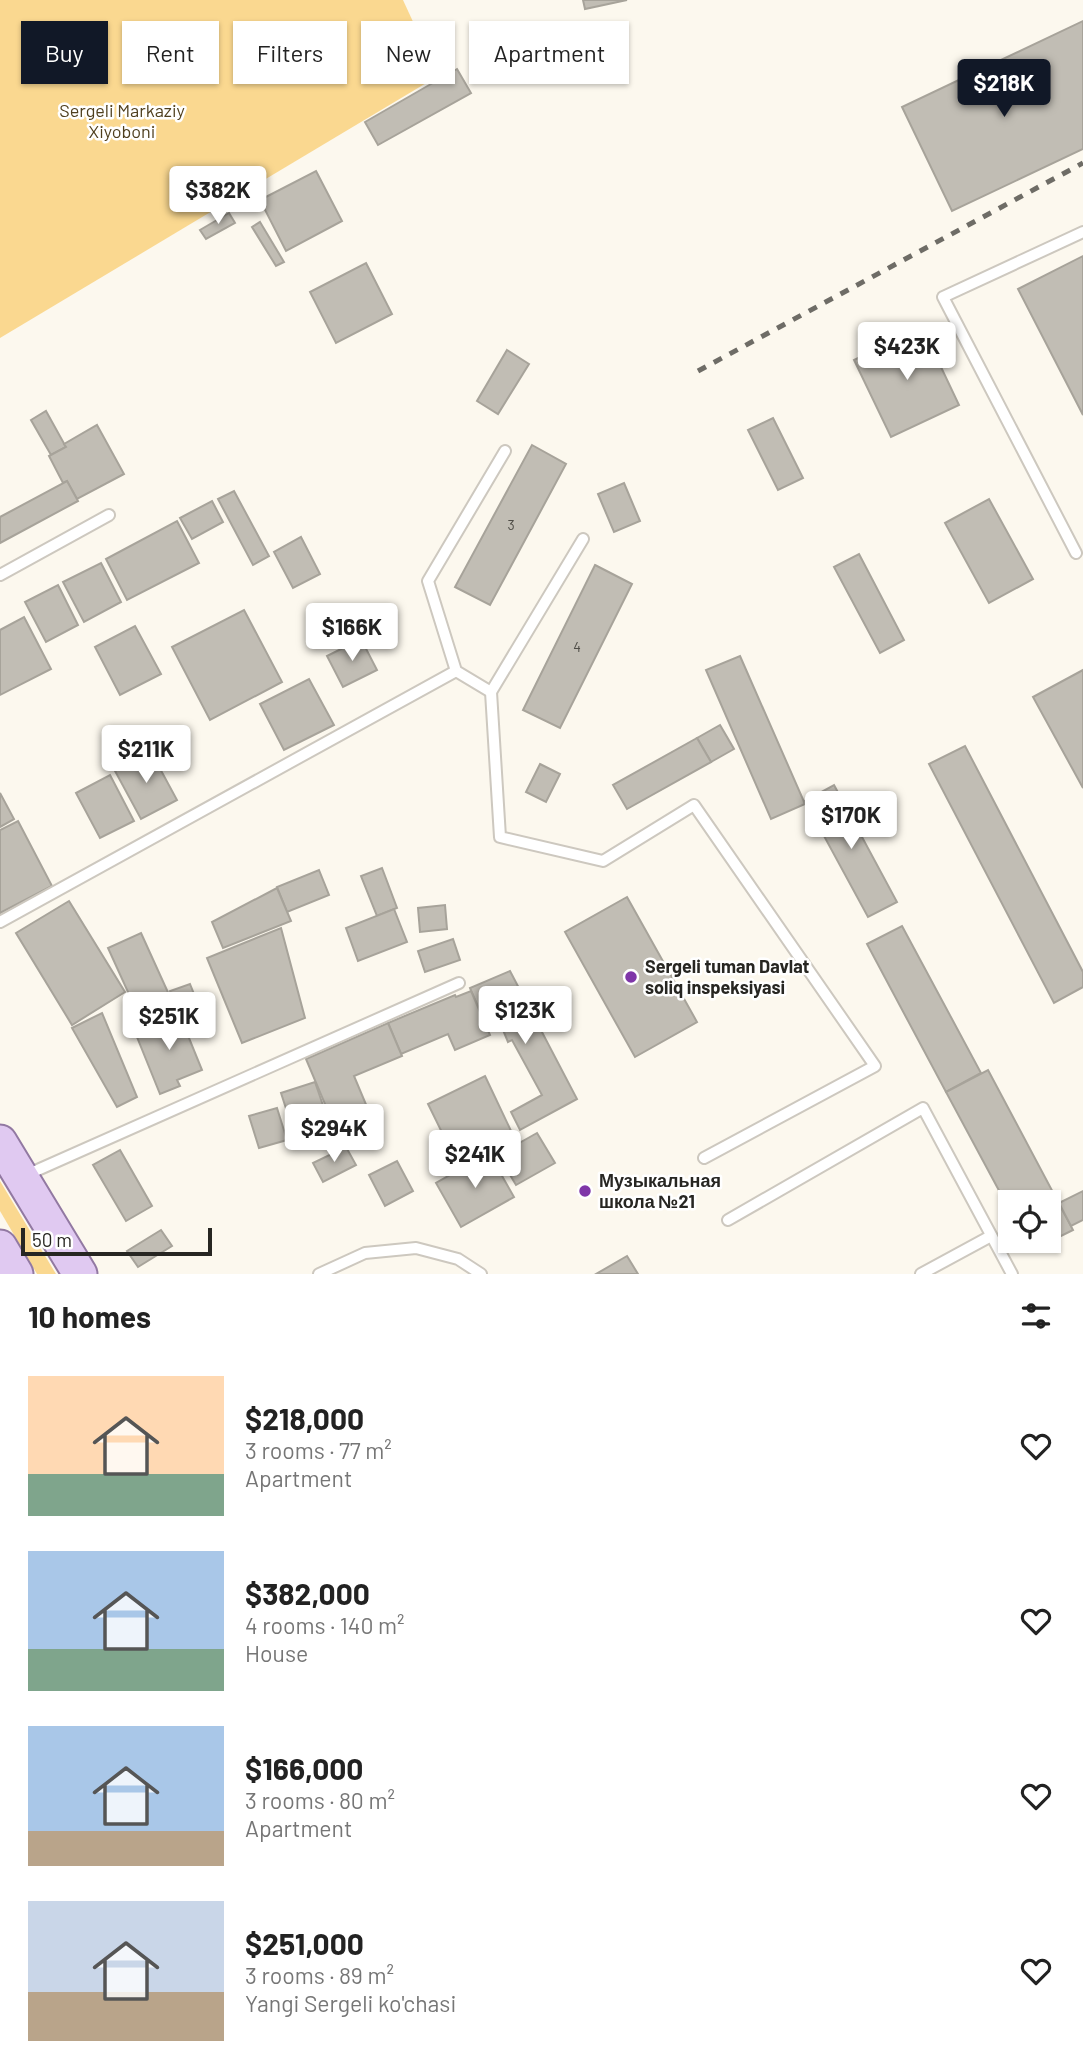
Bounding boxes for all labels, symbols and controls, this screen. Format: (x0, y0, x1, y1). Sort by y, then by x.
chip: Buy (21, 21, 108, 84)
chip: Rent (122, 21, 219, 84)
chip: Filters (233, 21, 347, 84)
chip: New (361, 21, 455, 84)
chip: Apartment (469, 21, 629, 84)
pin: $218K (955, 60, 1053, 119)
text: $218K (974, 68, 1034, 96)
park label: Sergeli Markaziy Xiyoboni (59, 99, 185, 142)
pin: $382K (169, 166, 267, 226)
text: $382K (185, 175, 251, 203)
pin: $423K (858, 322, 956, 382)
text: $423K (874, 331, 940, 359)
house number: 3 (507, 516, 515, 533)
pin: $166K (303, 604, 401, 663)
text: $166K (322, 612, 382, 640)
house number: 4 (573, 638, 581, 655)
pin: $211K (97, 726, 195, 785)
text: $211K (118, 734, 174, 762)
pin: $170K (802, 792, 900, 851)
text: $170K (821, 800, 881, 828)
place label: Sergeli tuman Davlat soliq inspeksiyasi (645, 955, 809, 998)
marker: Sergeli tuman Davlat soliq inspeksiyasi (623, 969, 639, 985)
pin: $123K (476, 986, 574, 1046)
pin: $251K (120, 992, 218, 1052)
text: $123K (495, 995, 555, 1023)
text: $251K (139, 1001, 199, 1029)
pin: $294K (285, 1104, 383, 1164)
text: $294K (301, 1113, 367, 1141)
pin: $241K (426, 1130, 524, 1190)
text: $241K (445, 1139, 505, 1167)
place label: Музыкальная школа №21 (599, 1169, 721, 1212)
marker: Музыкальная школа №21 (577, 1183, 593, 1199)
map controls (998, 1190, 1061, 1253)
button: locate (998, 1190, 1061, 1253)
scale bar (21, 1225, 212, 1257)
text: 50 m (32, 1228, 72, 1251)
icon: filters (1017, 1297, 1055, 1335)
text: 10 homes (28, 1298, 151, 1334)
text: $218,000 (245, 1400, 364, 1436)
icon: home (84, 1404, 168, 1488)
icon: heart (1017, 1427, 1055, 1465)
text: 3 rooms · 77 m² (245, 1436, 392, 1464)
text: Apartment (245, 1464, 352, 1492)
text: $382,000 (245, 1575, 370, 1611)
icon: home (84, 1579, 168, 1663)
icon: heart (1017, 1602, 1055, 1640)
text: 4 rooms · 140 m² (245, 1611, 405, 1639)
text: House (245, 1639, 308, 1667)
text: $166,000 (245, 1750, 363, 1786)
icon: home (84, 1754, 168, 1838)
icon: heart (1017, 1777, 1055, 1815)
text: 3 rooms · 80 m² (245, 1786, 395, 1814)
text: Apartment (245, 1814, 352, 1842)
text: $251,000 (245, 1925, 364, 1961)
icon: home (84, 1929, 168, 2013)
icon: heart (1017, 1952, 1055, 1990)
text: 3 rooms · 89 m² (245, 1961, 394, 1989)
text: Yangi Sergeli ko'chasi (245, 1989, 456, 2017)

